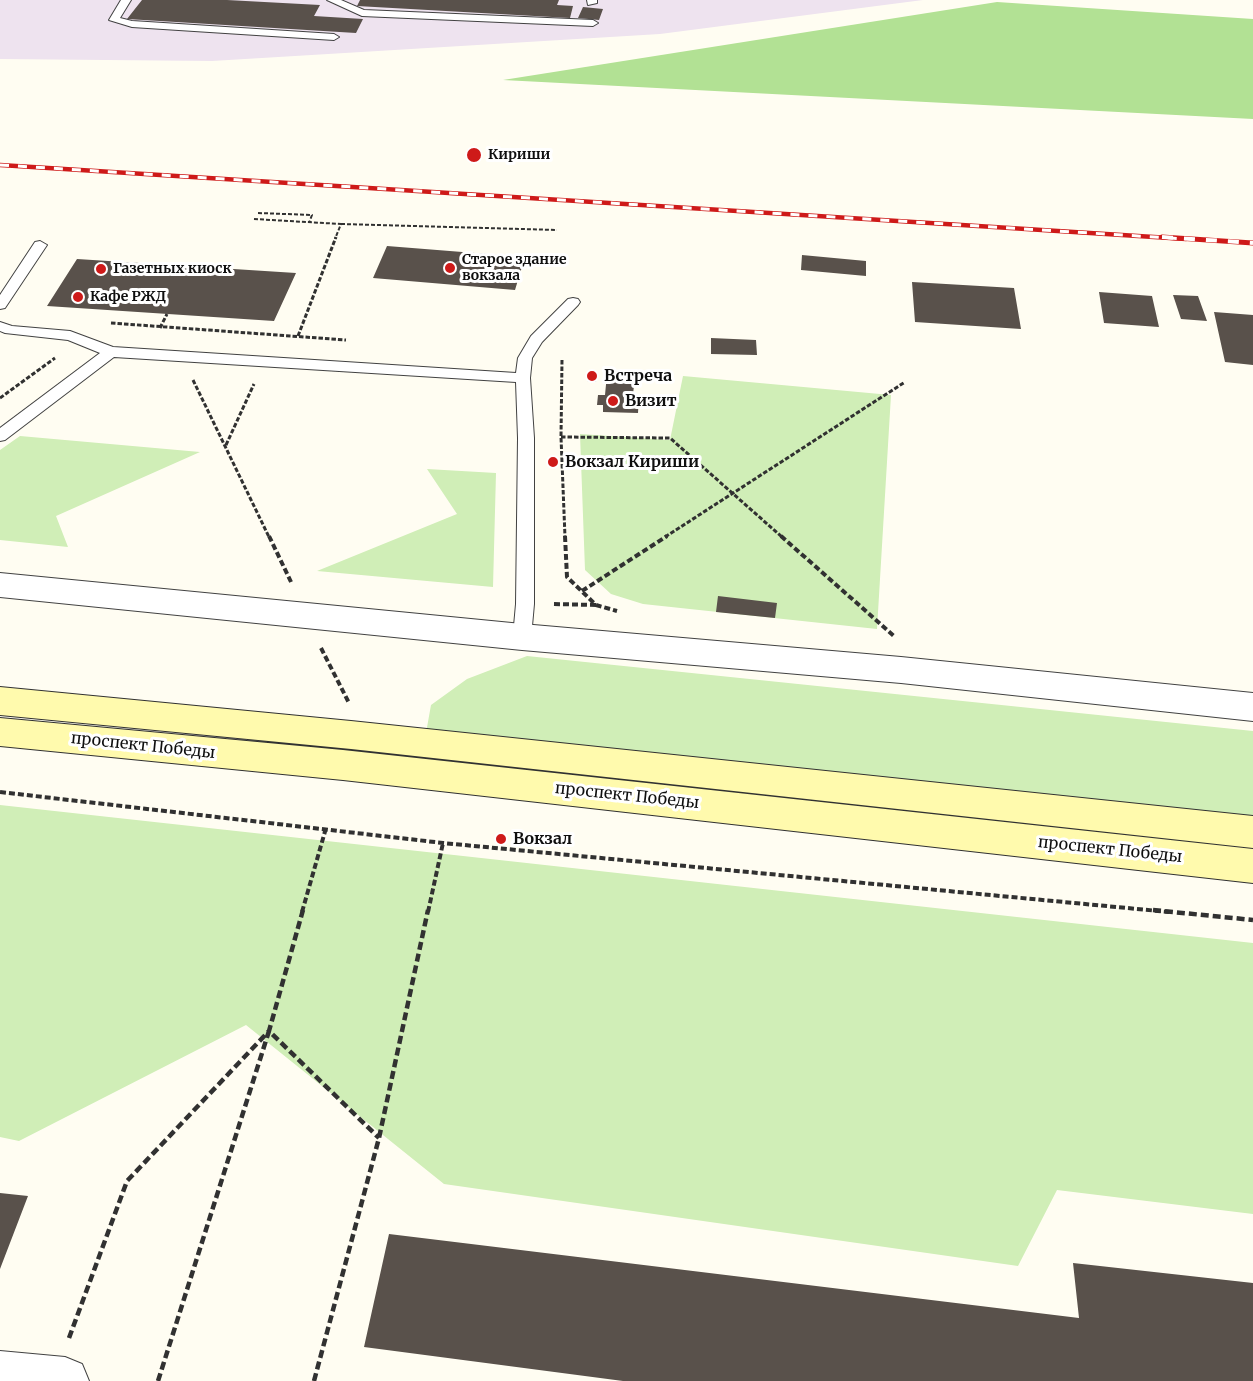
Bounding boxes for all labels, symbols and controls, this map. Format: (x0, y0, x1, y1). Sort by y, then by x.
marker: Кириши (465, 146, 483, 164)
place label: Кириши (488, 147, 550, 163)
place label: Старое здание вокзала (462, 252, 567, 284)
place label: Газетных киоск (113, 261, 232, 277)
marker: Старое здание вокзала (443, 261, 457, 275)
marker: Газетных киоск (94, 262, 108, 276)
place label: Кафе РЖД (90, 289, 166, 305)
marker: Кафе РЖД (71, 290, 85, 304)
place label: Встреча (604, 366, 672, 386)
marker: Встреча (585, 369, 599, 383)
place label: Визит (625, 391, 677, 411)
marker: Визит (606, 394, 620, 408)
place label: Вокзал Кириши (565, 452, 699, 472)
marker: Вокзал Кириши (546, 455, 560, 469)
street label: проспект Победы (70, 729, 216, 763)
street label: проспект Победы (554, 779, 700, 813)
place label: Вокзал (513, 829, 572, 849)
marker: Вокзал (494, 832, 508, 846)
street label: проспект Победы (1037, 833, 1183, 867)

